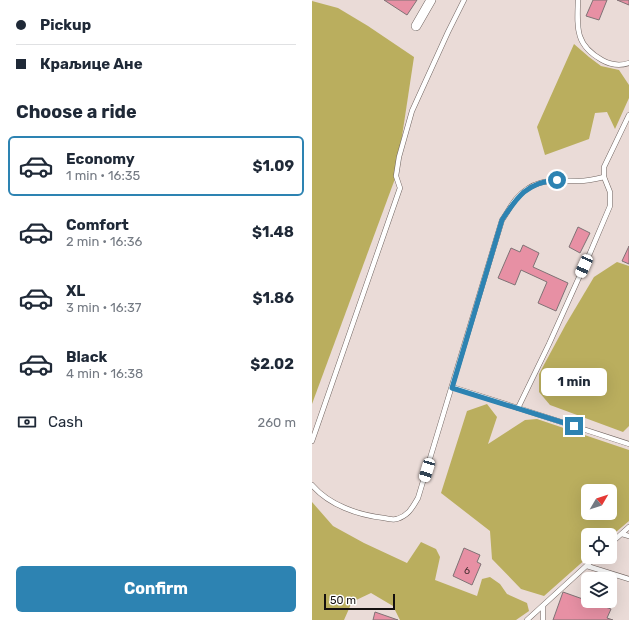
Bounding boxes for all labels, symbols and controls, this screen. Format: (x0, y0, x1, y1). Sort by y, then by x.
text: Pickup (40, 16, 91, 34)
text: Краљице Ане (40, 55, 143, 73)
text: Choose a ride (16, 101, 137, 123)
icon: car (18, 148, 54, 184)
text: Economy (66, 150, 135, 168)
text: $1.09 (253, 157, 294, 175)
text: 1 min · 16:35 (66, 168, 140, 183)
route start (548, 171, 566, 189)
icon: car (18, 214, 54, 250)
text: Comfort (66, 216, 129, 234)
text: $1.48 (252, 223, 294, 241)
text: 2 min · 16:36 (66, 234, 142, 249)
car (574, 253, 594, 279)
icon: car (18, 280, 54, 316)
text: XL (66, 282, 85, 300)
text: $1.86 (252, 289, 294, 307)
text: 3 min · 16:37 (66, 300, 141, 315)
icon: car (18, 346, 54, 382)
text: Black (66, 348, 107, 366)
text: $2.02 (250, 355, 294, 373)
text: 4 min · 16:38 (66, 366, 143, 381)
callout: 1 min (541, 368, 607, 396)
text: 1 min (557, 374, 591, 389)
icon: cash (16, 411, 38, 433)
text: Cash (48, 413, 83, 431)
text: 260 m (258, 415, 296, 430)
route end (565, 417, 583, 435)
car (418, 457, 436, 483)
north arrow (581, 484, 617, 520)
map controls (581, 484, 617, 608)
button: locate (581, 528, 617, 564)
house number: 6 (464, 565, 470, 577)
button: Confirm (16, 566, 296, 612)
button: layers (581, 572, 617, 608)
scale bar (324, 592, 395, 611)
text: 50 m (330, 594, 356, 607)

